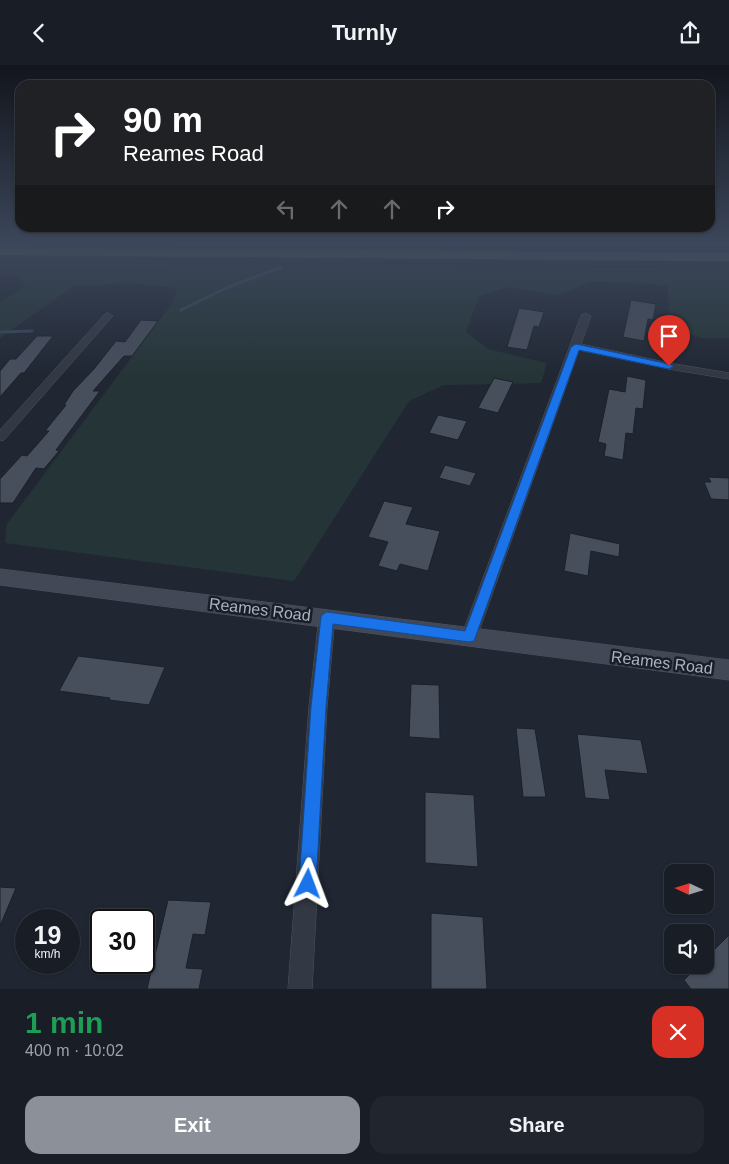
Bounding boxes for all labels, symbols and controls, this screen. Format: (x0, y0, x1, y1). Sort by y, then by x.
icon: back (25, 19, 53, 47)
icon: share (676, 19, 704, 47)
text: Turnly (332, 20, 397, 45)
icon: right (40, 100, 105, 165)
text: 90 m (123, 100, 203, 139)
text: Reames Road (123, 141, 264, 166)
icon: left (272, 195, 300, 223)
icon: ahead (325, 195, 353, 223)
icon: ahead (378, 195, 406, 223)
icon: right (431, 195, 459, 223)
pin (648, 315, 690, 366)
icon: arrive (655, 322, 683, 350)
street label: Reames Road (208, 595, 312, 624)
street label: Reames Road (610, 648, 714, 677)
position arrow (281, 857, 333, 909)
north arrow (664, 864, 714, 914)
map controls (664, 864, 714, 974)
speed limit sign: 30 (90, 909, 155, 974)
text: 19 (34, 921, 61, 949)
button: sound (664, 924, 714, 974)
text: km/h (34, 947, 61, 961)
text: 1 min (25, 1006, 103, 1039)
button: close (652, 1006, 704, 1058)
text: 400 m · 10:02 (25, 1042, 124, 1059)
button: Exit (25, 1096, 360, 1154)
button: Share (370, 1096, 704, 1154)

